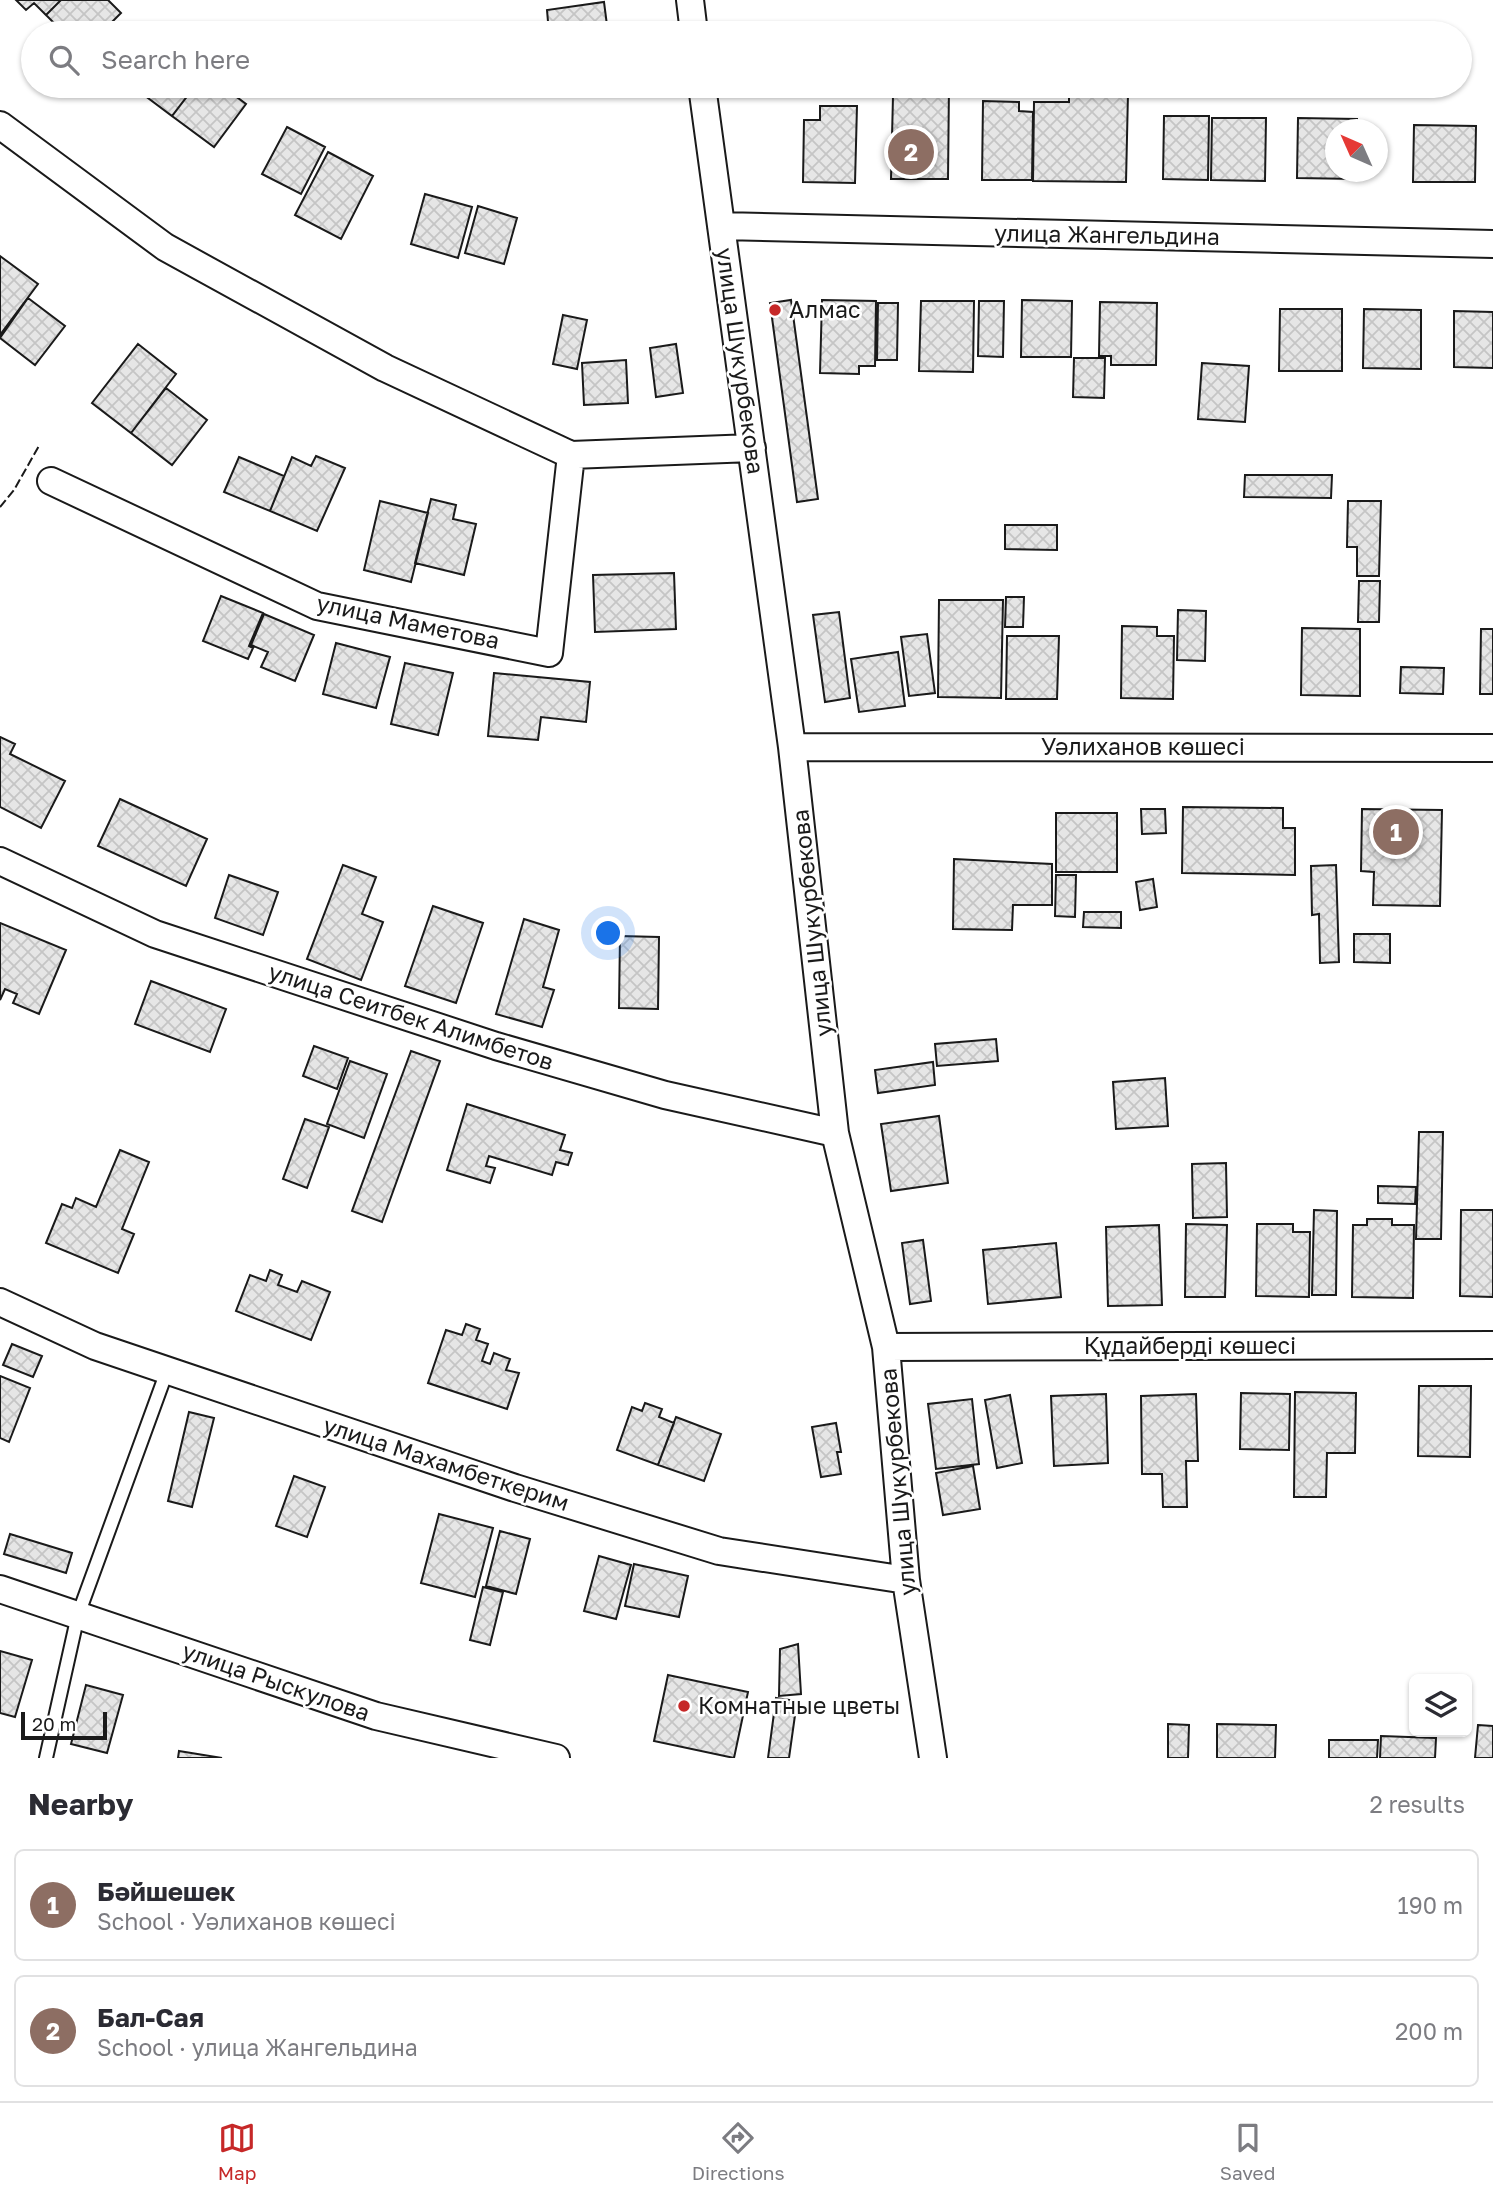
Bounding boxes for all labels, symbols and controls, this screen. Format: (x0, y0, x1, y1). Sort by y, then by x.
search box (21, 21, 1472, 98)
icon: search (45, 41, 83, 79)
text: Search here (101, 44, 250, 75)
north arrow (1325, 119, 1388, 182)
pin: 2 (888, 126, 934, 178)
street label: улица Жангельдина (994, 218, 1220, 250)
street label: улица Шукурбекова (711, 246, 771, 476)
place label: Алмас (789, 295, 860, 323)
marker: Алмас (767, 302, 783, 318)
street label: улица Маметова (314, 588, 502, 654)
street label: Уәлиханов көшесі (1041, 732, 1245, 760)
pin: 1 (1373, 806, 1419, 858)
street label: улица Шукурбекова (785, 808, 837, 1038)
your location (591, 916, 625, 950)
street label: улица Сеитбек Алимбетов (265, 957, 557, 1075)
street label: Құдайберді көшесі (1084, 1331, 1296, 1360)
street label: улица Шукурбекова (873, 1367, 921, 1597)
street label: улица Махамбеткерим (320, 1410, 573, 1516)
street label: улица Рыскулова (179, 1636, 374, 1726)
map controls (1409, 1674, 1472, 1737)
button: layers (1409, 1674, 1472, 1737)
place label: Комнатные цветы (698, 1691, 900, 1719)
marker: Комнатные цветы (676, 1698, 692, 1714)
scale bar (21, 1709, 107, 1741)
text: 20 m (32, 1712, 76, 1735)
text: Nearby (28, 1786, 133, 1822)
text: 2 results (1369, 1790, 1465, 1818)
text: Бәйшешек (97, 1876, 235, 1907)
text: 1 (47, 1891, 59, 1919)
text: 190 m (1398, 1891, 1463, 1919)
text: School · Уәлиханов көшесі (97, 1907, 396, 1935)
text: Бал-Сая (97, 2002, 204, 2033)
text: 2 (46, 2017, 60, 2045)
text: 200 m (1395, 2017, 1463, 2045)
text: School · улица Жангельдина (97, 2033, 418, 2061)
tab: Map (218, 2119, 256, 2184)
tab: Directions (692, 2119, 785, 2184)
tab: Saved (1220, 2119, 1275, 2184)

